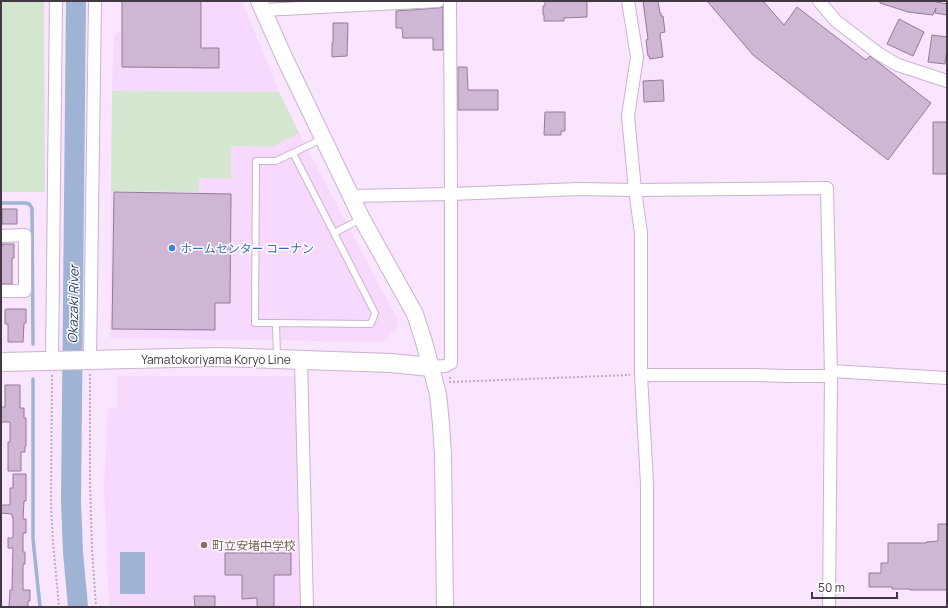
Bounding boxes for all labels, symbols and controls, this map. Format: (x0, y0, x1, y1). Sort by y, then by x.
place label: ホームセンター コーナン (180, 240, 314, 257)
marker: ホームセンター コーナン (167, 243, 177, 253)
water label: Okazaki River (63, 262, 83, 344)
street label: Yamatokoriyama Koryo Line (141, 351, 291, 368)
place label: 町立安堵中学校 (212, 537, 296, 554)
marker: 町立安堵中学校 (199, 540, 209, 550)
scale bar (812, 574, 897, 600)
text: 50 m (818, 579, 845, 596)

